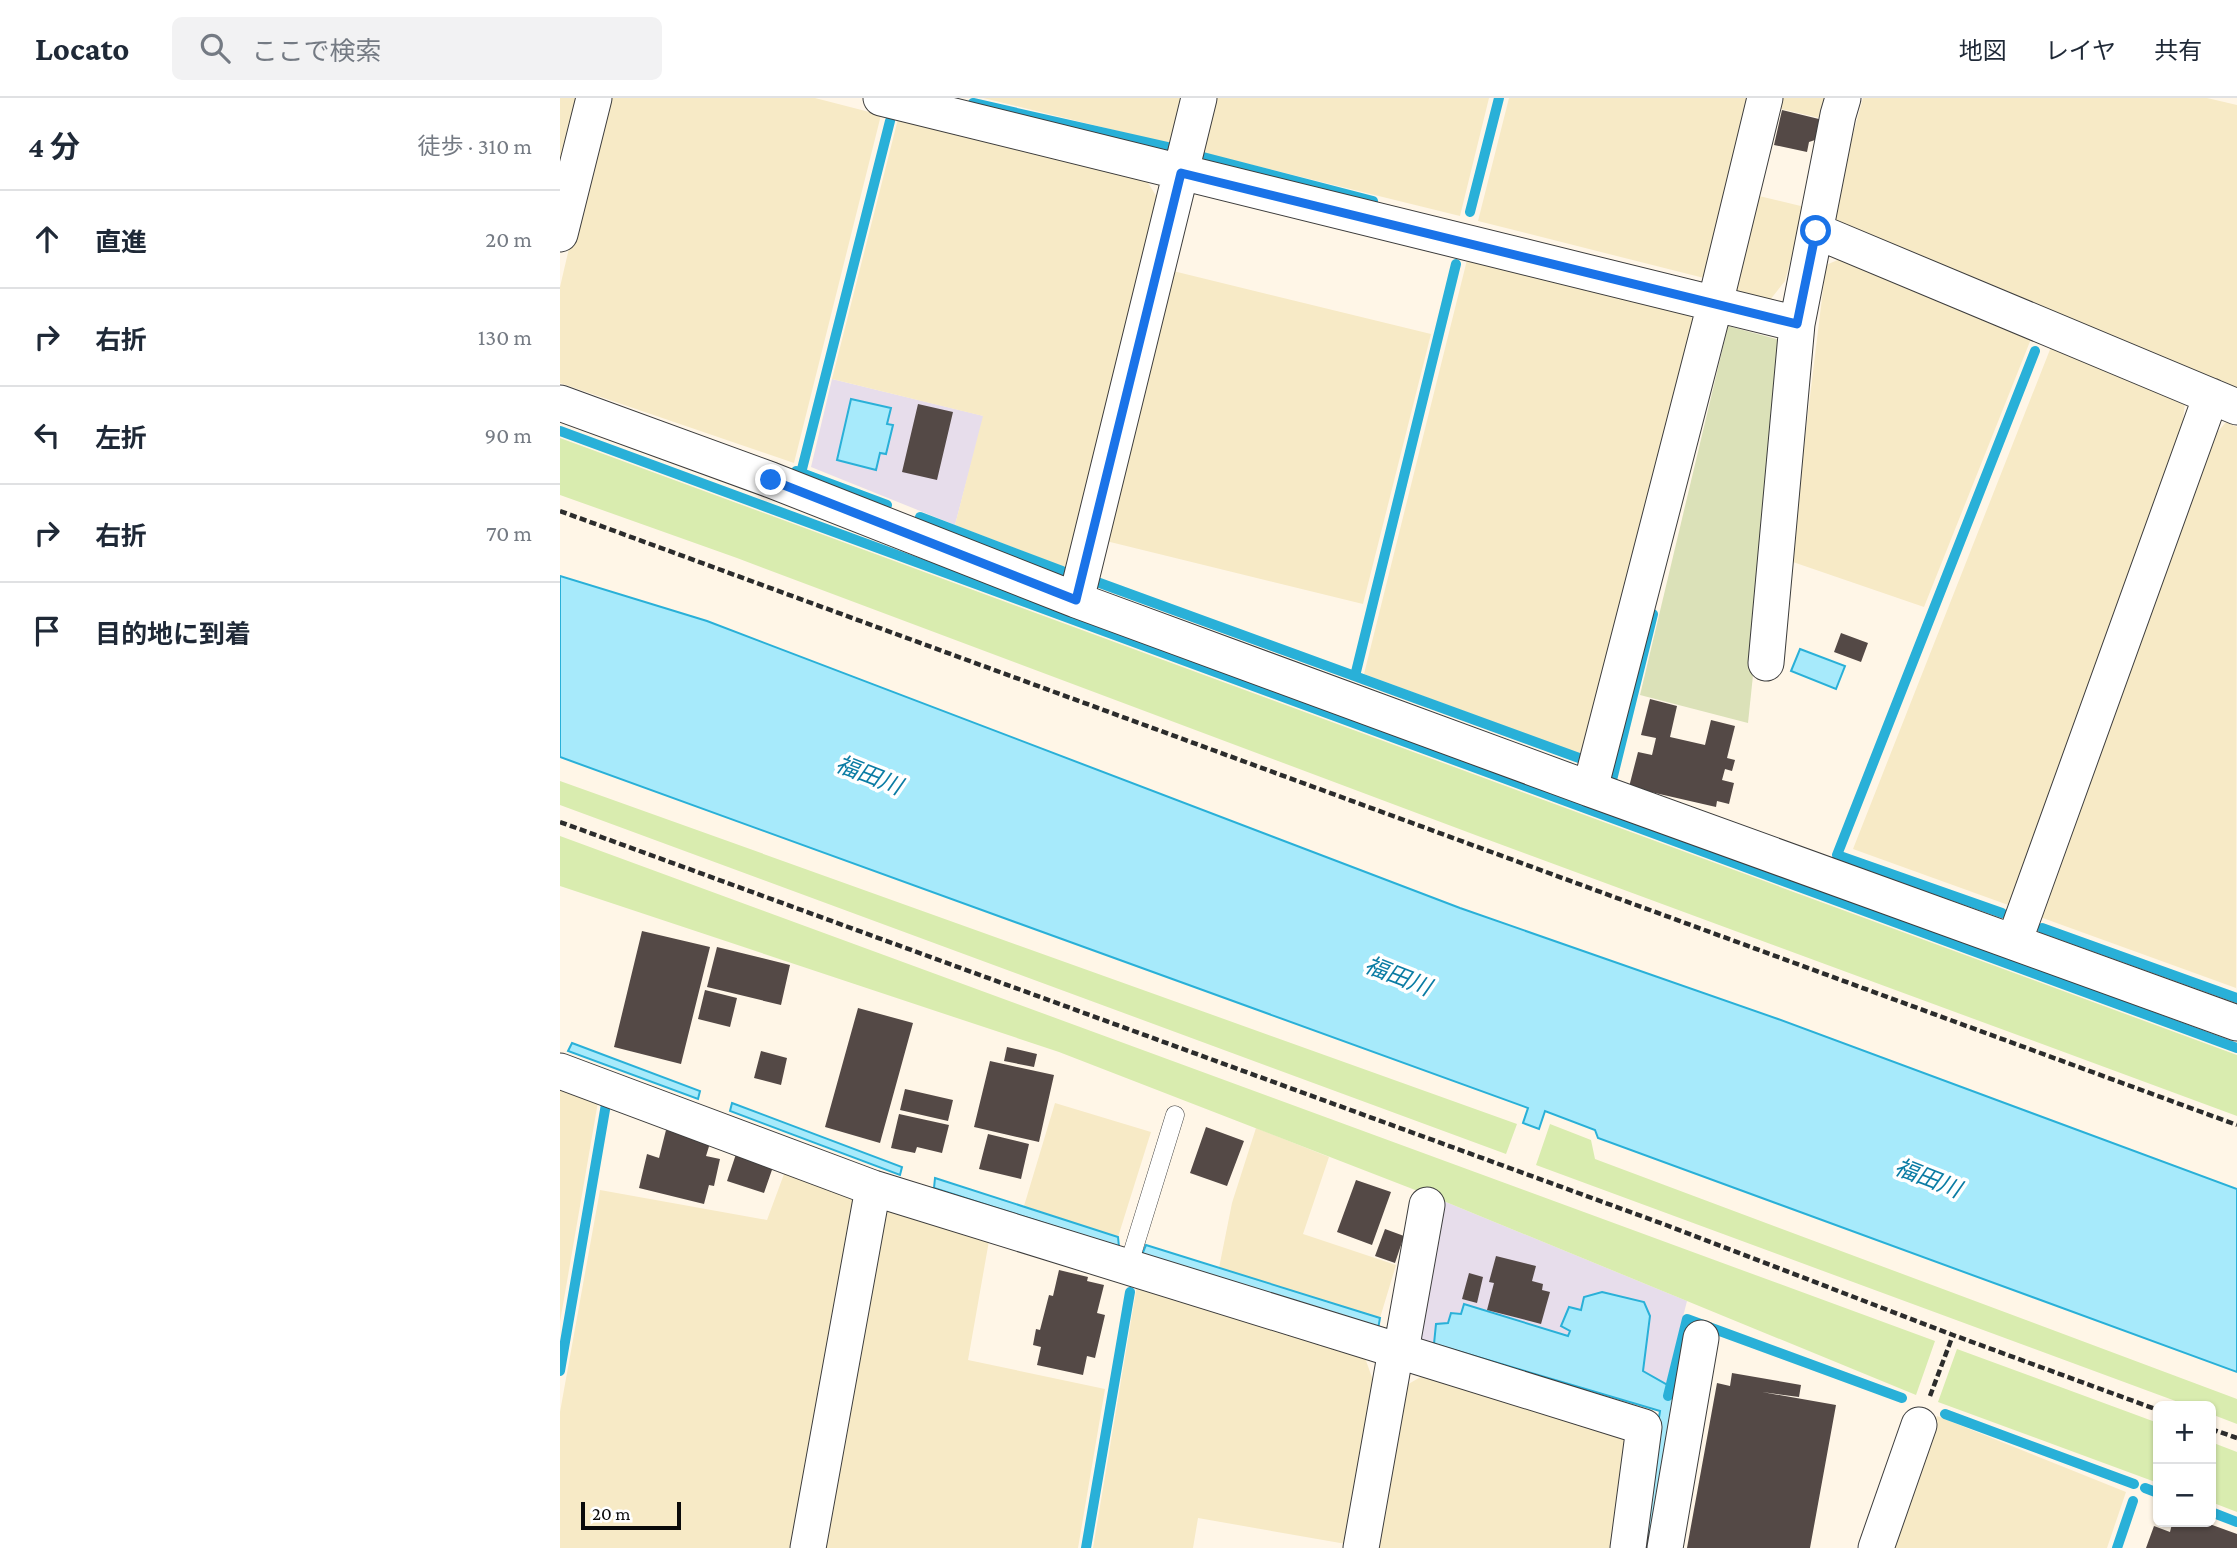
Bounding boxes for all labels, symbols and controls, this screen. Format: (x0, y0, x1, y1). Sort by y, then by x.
search box (172, 17, 662, 80)
icon: search (196, 29, 234, 67)
text: Locato (35, 30, 130, 67)
text: ここで検索 (252, 37, 382, 66)
text: 地図 (1959, 37, 2007, 64)
text: レイヤ (2045, 37, 2116, 64)
text: 共有 (2154, 37, 2202, 64)
text: 4 分 (28, 130, 80, 163)
text: 徒歩 · 310 m (417, 133, 532, 159)
route start (1800, 215, 1831, 246)
icon: ahead (28, 220, 66, 258)
text: 20 m (485, 226, 532, 252)
text: 直進 (95, 228, 147, 257)
icon: right (28, 318, 66, 356)
text: 130 m (478, 324, 532, 350)
text: 右折 (95, 326, 147, 355)
icon: left (28, 416, 66, 454)
text: 90 m (485, 422, 532, 448)
text: 左折 (95, 424, 147, 453)
route end (755, 464, 786, 495)
icon: right (28, 514, 66, 552)
text: 70 m (486, 520, 532, 546)
text: 右折 (95, 522, 147, 551)
icon: arrive (28, 612, 66, 650)
text: 目的地に到着 (95, 620, 251, 649)
water label: 福田川 (832, 750, 909, 801)
water label: 福田川 (1361, 951, 1438, 1002)
water label: 福田川 (1891, 1153, 1968, 1204)
map controls (2153, 1401, 2216, 1527)
button: + (2153, 1401, 2216, 1464)
button: − (2153, 1464, 2216, 1527)
scale bar (581, 1499, 681, 1531)
text: 20 m (592, 1503, 631, 1524)

